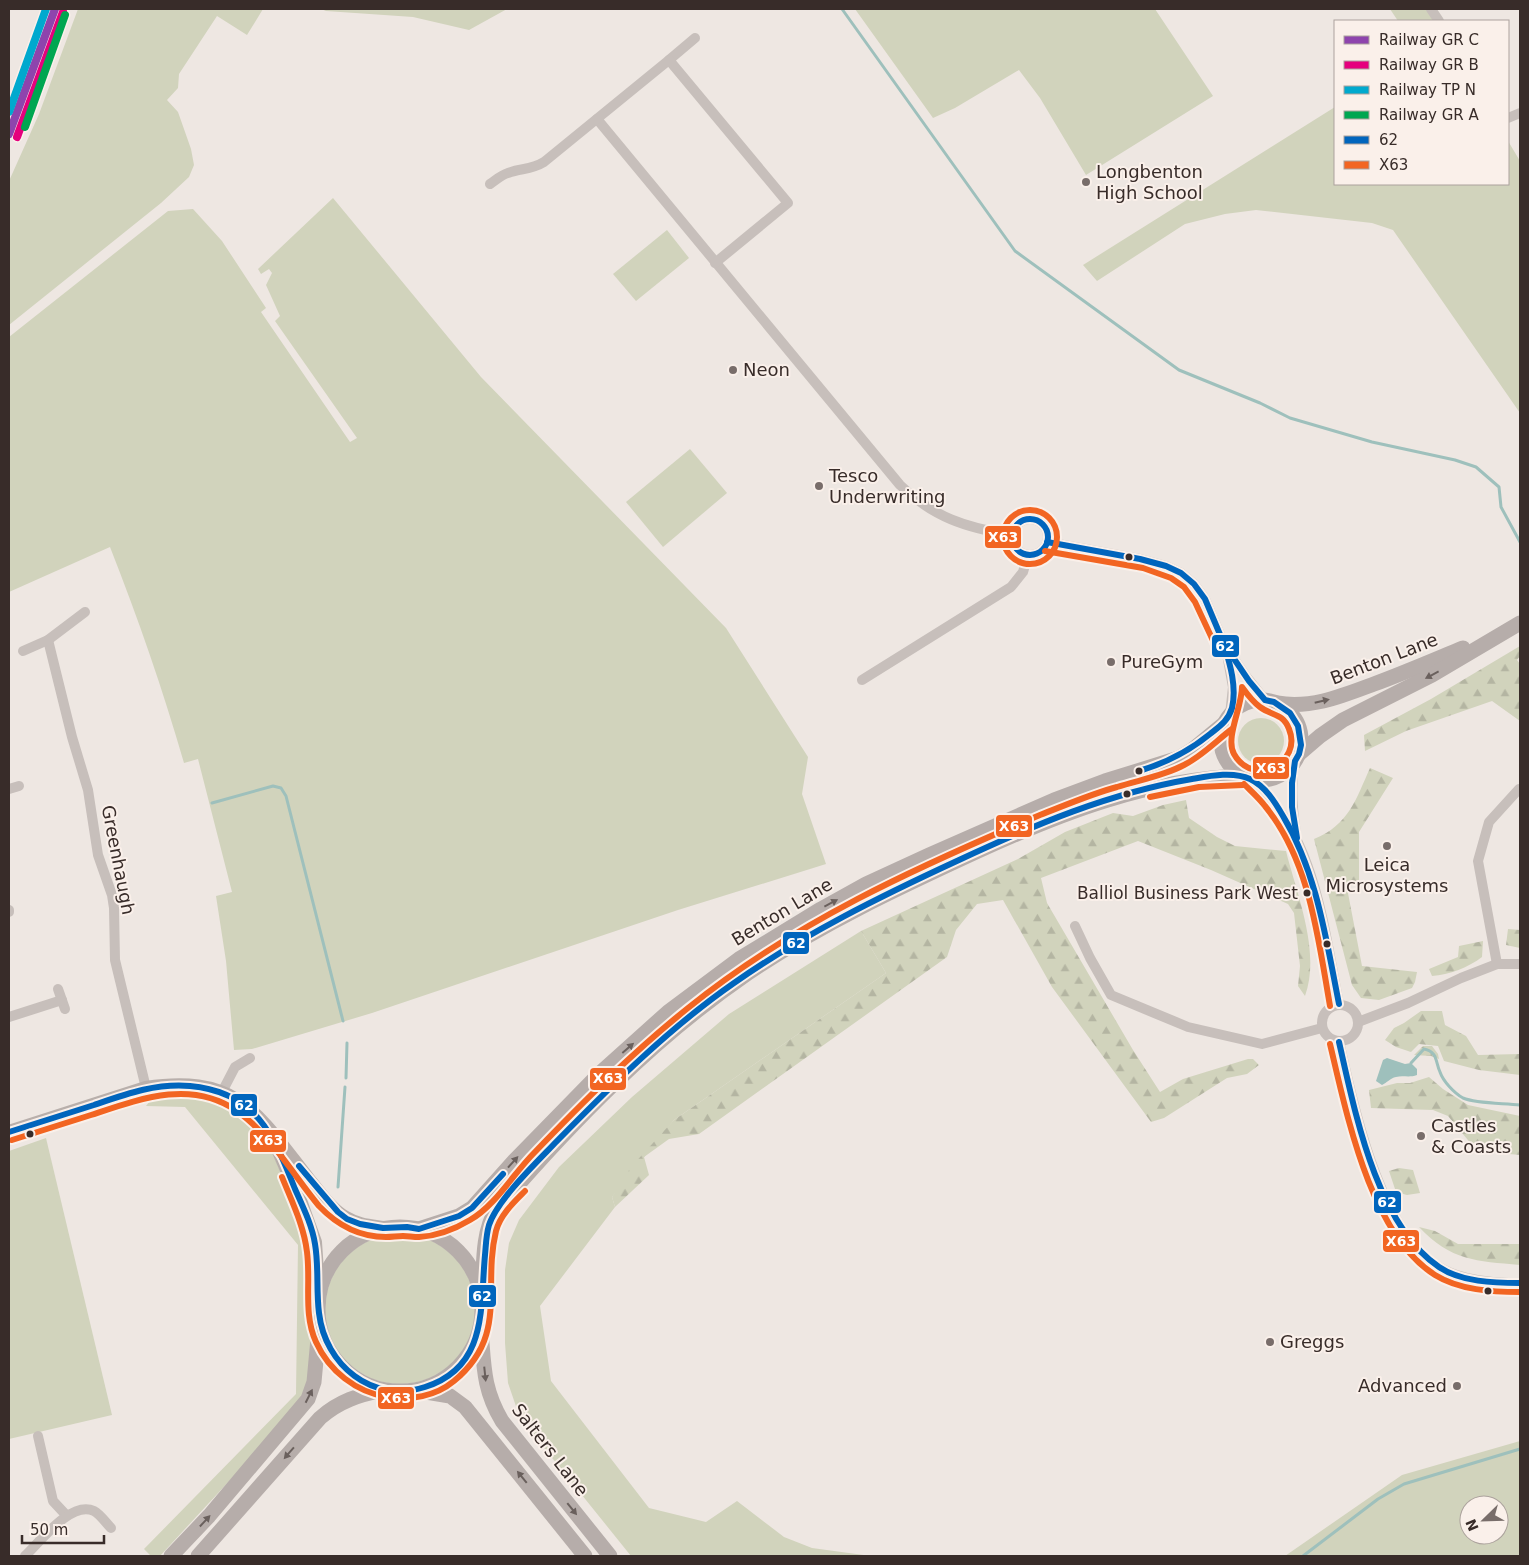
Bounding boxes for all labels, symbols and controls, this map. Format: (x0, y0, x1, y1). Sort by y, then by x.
legend (1334, 20, 1509, 185)
text: Railway GR C (1379, 31, 1479, 49)
text: Railway GR B (1379, 56, 1479, 74)
text: Railway TP N (1379, 81, 1476, 99)
text: Railway GR A (1379, 106, 1480, 124)
text: 62 (1379, 131, 1398, 149)
text: X63 (1379, 156, 1408, 174)
place label: Longbenton High School (1096, 161, 1203, 203)
marker: Longbenton High School (1080, 176, 1092, 188)
place label: Neon (743, 359, 790, 380)
marker: Neon (727, 364, 739, 376)
place label: Tesco Underwriting (828, 465, 946, 507)
marker: Tesco Underwriting (813, 480, 825, 492)
line badge: X63 (984, 525, 1022, 549)
text: X63 (988, 529, 1018, 545)
unlabelled marker (1124, 552, 1134, 562)
street label: Benton Lane (1327, 628, 1441, 689)
line badge: 62 (1211, 634, 1240, 658)
text: 62 (1215, 638, 1235, 654)
place label: PureGym (1121, 651, 1203, 672)
marker: PureGym (1105, 656, 1117, 668)
one-way arrow (1425, 671, 1440, 679)
one-way arrow (1314, 697, 1330, 705)
line badge: X63 (1252, 756, 1290, 780)
text: X63 (1256, 760, 1286, 776)
unlabelled marker (1134, 766, 1144, 776)
unlabelled marker (1122, 789, 1132, 799)
street label: Greenhaugh (98, 803, 139, 916)
line badge: X63 (995, 814, 1033, 838)
text: X63 (999, 818, 1029, 834)
marker: Leica Microsystems (1381, 840, 1393, 852)
place label: Leica Microsystems (1326, 854, 1448, 896)
street label: Benton Lane (728, 873, 836, 950)
place label: Balliol Business Park West (1077, 883, 1298, 903)
marker: Balliol Business Park West (1302, 888, 1312, 898)
one-way arrow (824, 899, 839, 907)
line badge: 62 (782, 931, 810, 955)
text: 62 (786, 935, 806, 951)
unlabelled marker (1322, 939, 1332, 949)
one-way arrow (621, 1042, 634, 1053)
line badge: X63 (589, 1067, 627, 1091)
text: X63 (593, 1070, 623, 1086)
line badge: 62 (230, 1093, 258, 1117)
text: 62 (234, 1097, 254, 1113)
place label: Castles & Coasts (1431, 1115, 1511, 1157)
unlabelled marker (25, 1129, 35, 1139)
line badge: X63 (249, 1129, 287, 1153)
marker: Castles & Coasts (1415, 1130, 1427, 1142)
text: X63 (253, 1132, 283, 1148)
one-way arrow (507, 1157, 519, 1169)
line badge: 62 (1373, 1190, 1402, 1214)
text: 62 (1377, 1194, 1397, 1210)
line badge: X63 (1382, 1229, 1420, 1253)
text: X63 (1386, 1233, 1416, 1249)
line badge: 62 (468, 1284, 497, 1308)
unlabelled marker (1483, 1286, 1493, 1296)
text: 62 (472, 1288, 492, 1304)
place label: Greggs (1280, 1331, 1344, 1352)
marker: Greggs (1264, 1336, 1276, 1348)
one-way arrow (481, 1367, 489, 1383)
place label: Advanced (1358, 1375, 1447, 1396)
marker: Advanced (1451, 1380, 1463, 1392)
line badge: X63 (377, 1386, 415, 1410)
one-way arrow (305, 1389, 313, 1404)
text: X63 (381, 1390, 411, 1406)
street label: Salters Lane (508, 1399, 593, 1500)
one-way arrow (283, 1447, 294, 1460)
one-way arrow (516, 1471, 527, 1484)
north arrow (1459, 1495, 1509, 1545)
one-way arrow (567, 1502, 578, 1515)
scale bar (22, 1512, 105, 1544)
one-way arrow (199, 1515, 211, 1527)
text: N (1462, 1517, 1482, 1534)
text: 50 m (30, 1521, 68, 1539)

